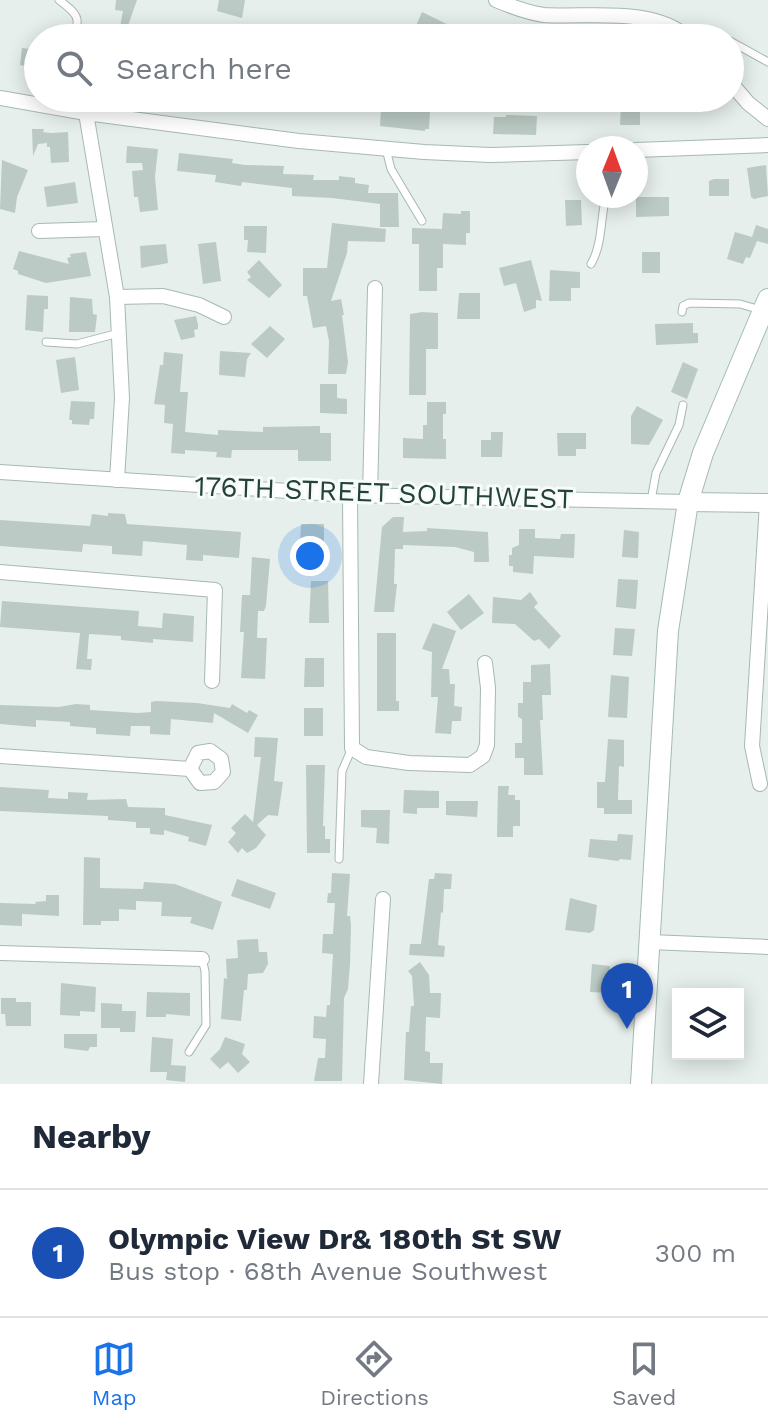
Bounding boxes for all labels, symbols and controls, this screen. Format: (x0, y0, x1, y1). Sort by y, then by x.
search box (24, 24, 744, 112)
icon: search (52, 46, 96, 90)
text: Search here (116, 51, 292, 86)
north arrow (576, 136, 648, 208)
street label: 176TH STREET SOUTHWEST (194, 469, 574, 516)
your location (290, 536, 330, 576)
pin: 1 (601, 963, 653, 1029)
map controls (672, 988, 744, 1060)
button: layers (672, 988, 744, 1060)
text: Nearby (32, 1116, 151, 1156)
text: Olympic View Dr& 180th St SW (108, 1221, 562, 1256)
text: 1 (52, 1238, 64, 1268)
text: 300 m (655, 1238, 736, 1268)
text: Bus stop · 68th Avenue Southwest (108, 1256, 547, 1286)
tab: Map (92, 1337, 137, 1410)
tab: Directions (320, 1337, 429, 1410)
tab: Saved (612, 1337, 676, 1410)

